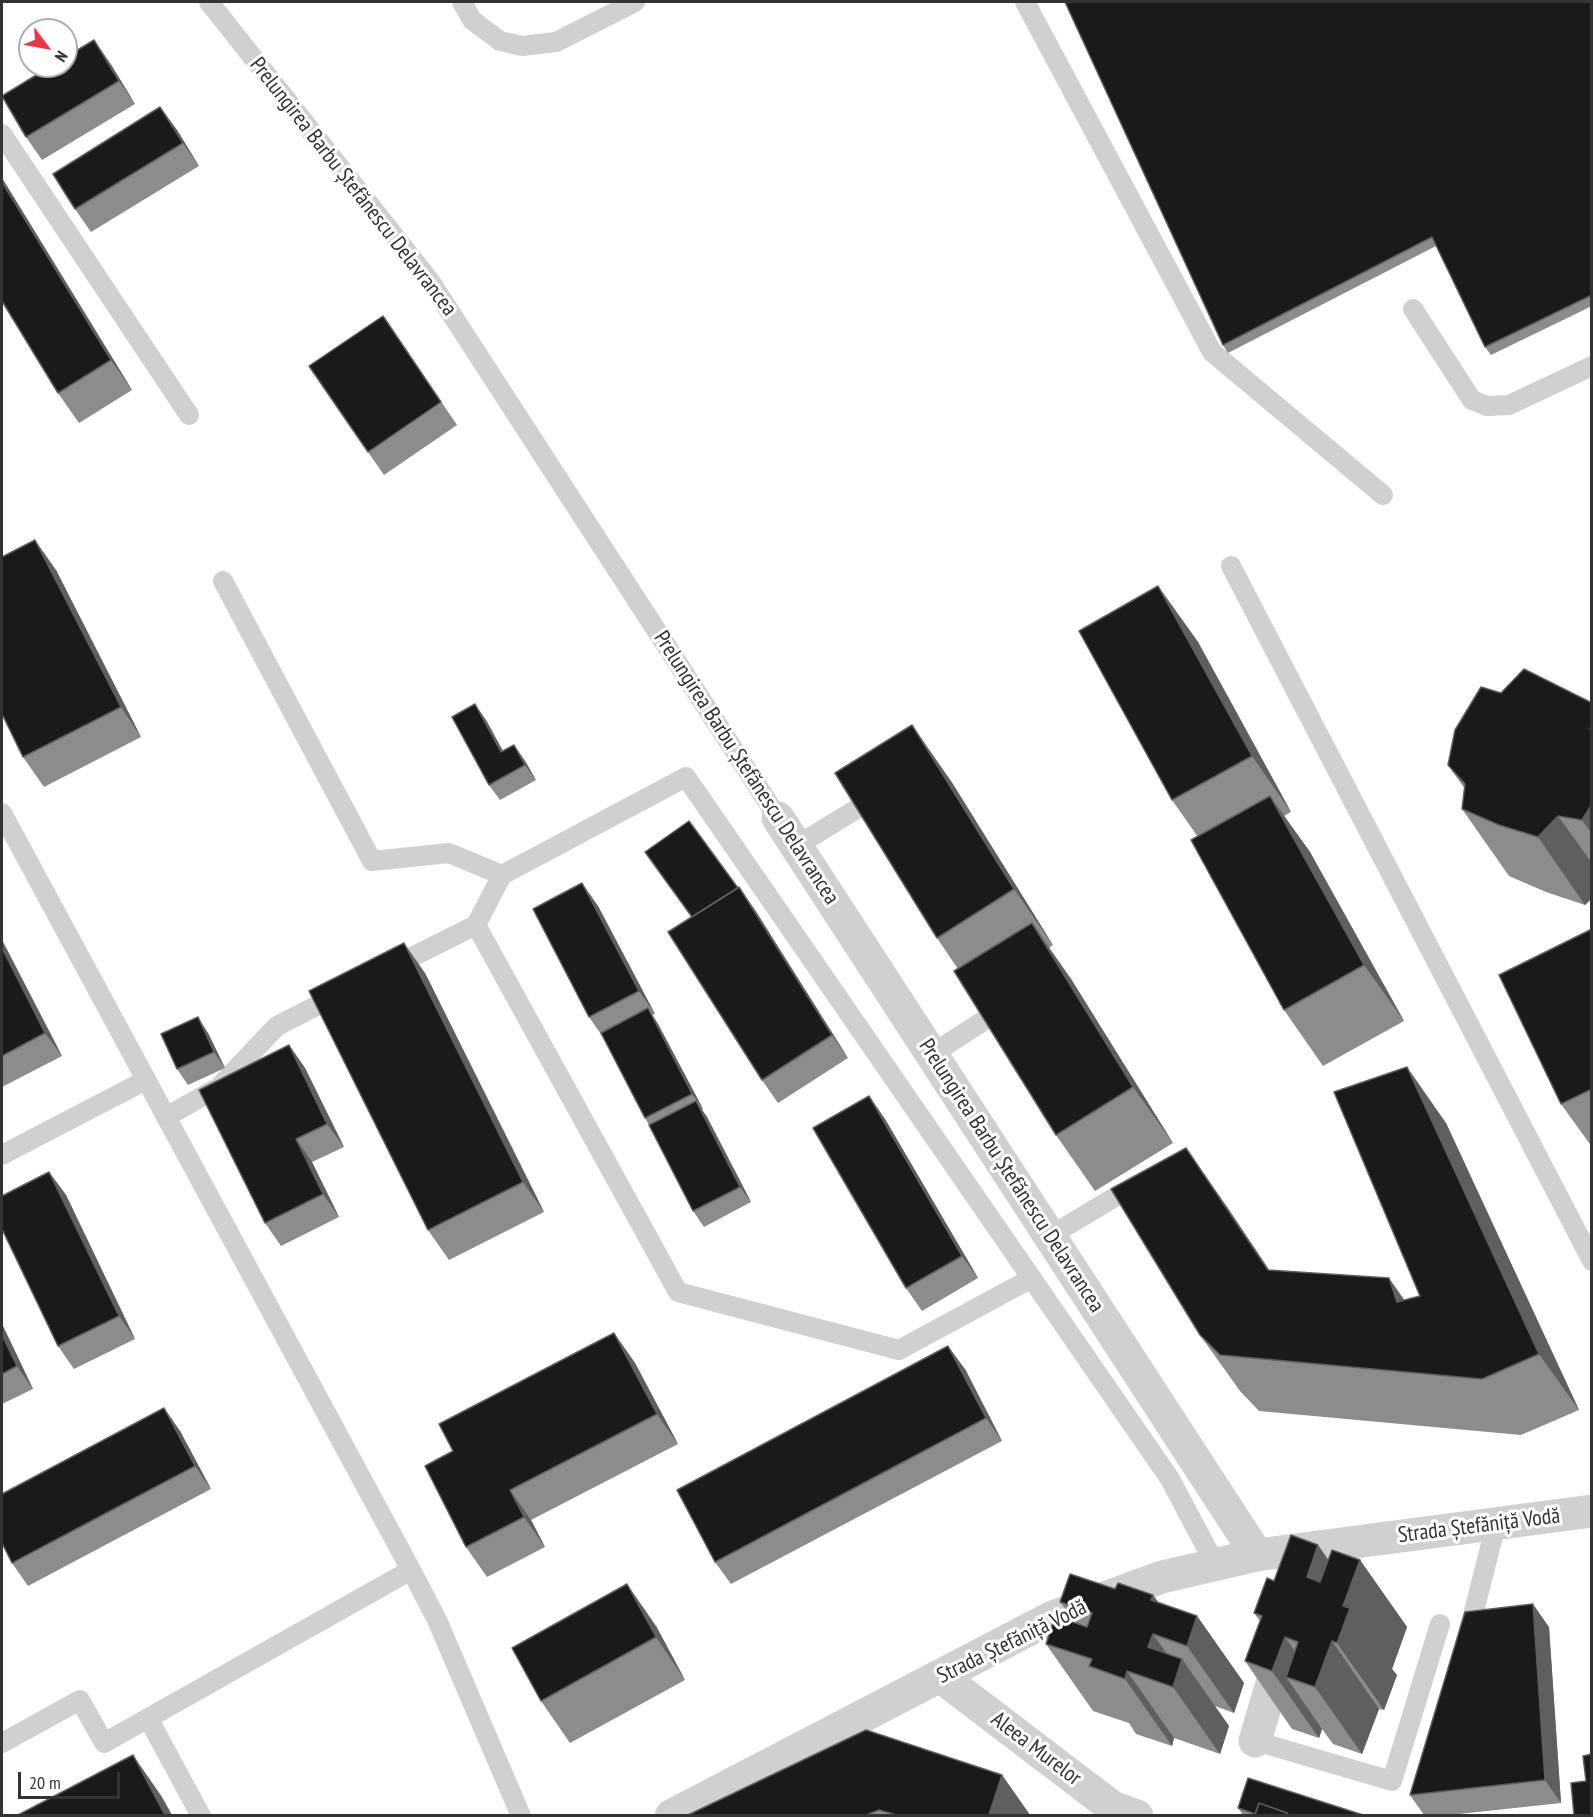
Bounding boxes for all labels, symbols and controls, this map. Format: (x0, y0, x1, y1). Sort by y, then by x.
north arrow (18, 18, 78, 78)
text: N (51, 48, 72, 65)
street label: Prelungirea Barbu Ștefănescu Delavrancea (244, 53, 462, 321)
street label: Prelungirea Barbu Ștefănescu Delavrancea (648, 626, 844, 910)
street label: Prelungirea Barbu Ștefănescu Delavrancea (913, 1034, 1109, 1318)
street label: Strada Ștefăniță Vodă (1396, 1503, 1562, 1549)
street label: Strada Ștefăniță Vodă (933, 1594, 1091, 1690)
street label: Aleea Murelor (986, 1706, 1086, 1792)
scale bar (21, 1760, 123, 1798)
text: 20 m (29, 1771, 61, 1794)

